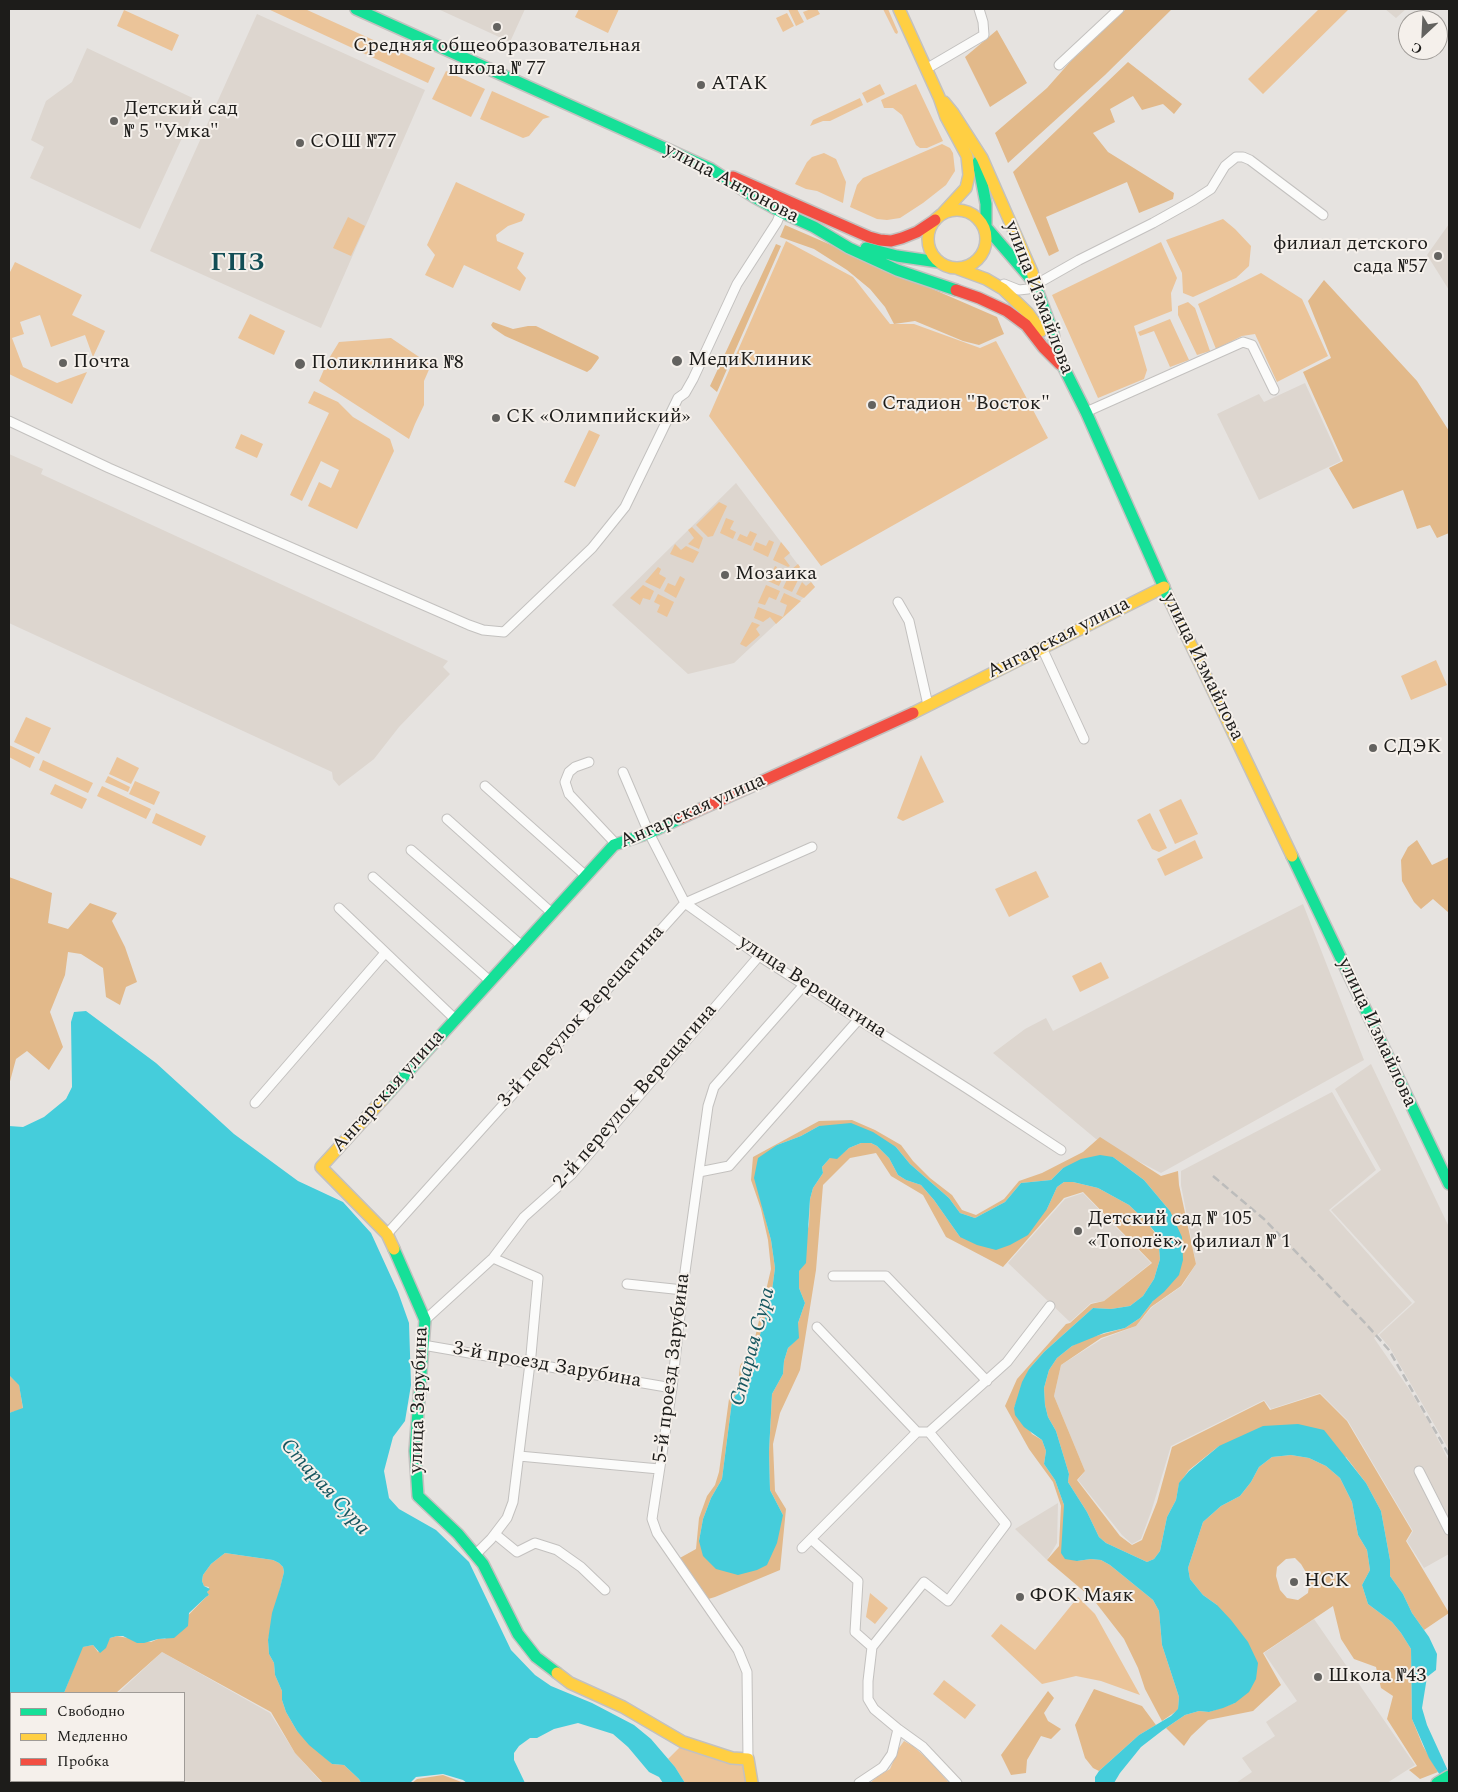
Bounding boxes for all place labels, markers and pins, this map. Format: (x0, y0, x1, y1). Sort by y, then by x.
marker: Средняя общеобразовательная школа № 77 (491, 21, 503, 33)
place label: Средняя общеобразовательная школа № 77 (353, 35, 641, 82)
place label: АТАК (711, 73, 768, 97)
marker: АТАК (695, 79, 707, 91)
place label: Детский сад № 5 "Умка" (124, 98, 238, 145)
marker: Детский сад № 5 "Умка" (108, 115, 120, 127)
place label: СОШ №77 (310, 131, 397, 155)
marker: СОШ №77 (294, 137, 306, 149)
place label: филиал детского сада №57 (1273, 233, 1428, 280)
marker: филиал детского сада №57 (1432, 250, 1444, 262)
place label: МедиКлиник (688, 349, 812, 373)
place label: Почта (73, 351, 130, 375)
place label: Поликлиника №8 (311, 352, 464, 376)
marker: МедиКлиник (670, 354, 684, 368)
marker: Почта (57, 357, 69, 369)
marker: Поликлиника №8 (293, 357, 307, 371)
place label: Стадион "Восток" (882, 393, 1050, 417)
marker: Стадион "Восток" (866, 399, 878, 411)
place label: СК «Олимпийский» (506, 406, 690, 430)
marker: СК «Олимпийский» (490, 412, 502, 424)
place label: Мозаика (735, 563, 817, 587)
marker: Мозаика (719, 569, 731, 581)
place label: СДЭК (1383, 736, 1441, 760)
marker: СДЭК (1367, 742, 1379, 754)
place label: Детский сад № 105 «Тополёк», филиал № 1 (1088, 1208, 1291, 1255)
marker: Детский сад № 105 «Тополёк», филиал № 1 (1072, 1225, 1084, 1237)
place label: НСК (1304, 1570, 1349, 1594)
marker: НСК (1288, 1576, 1300, 1588)
place label: ФОК Маяк (1030, 1585, 1134, 1609)
marker: ФОК Маяк (1014, 1591, 1026, 1603)
place label: Школа №43 (1328, 1665, 1426, 1689)
marker: Школа №43 (1312, 1671, 1324, 1683)

